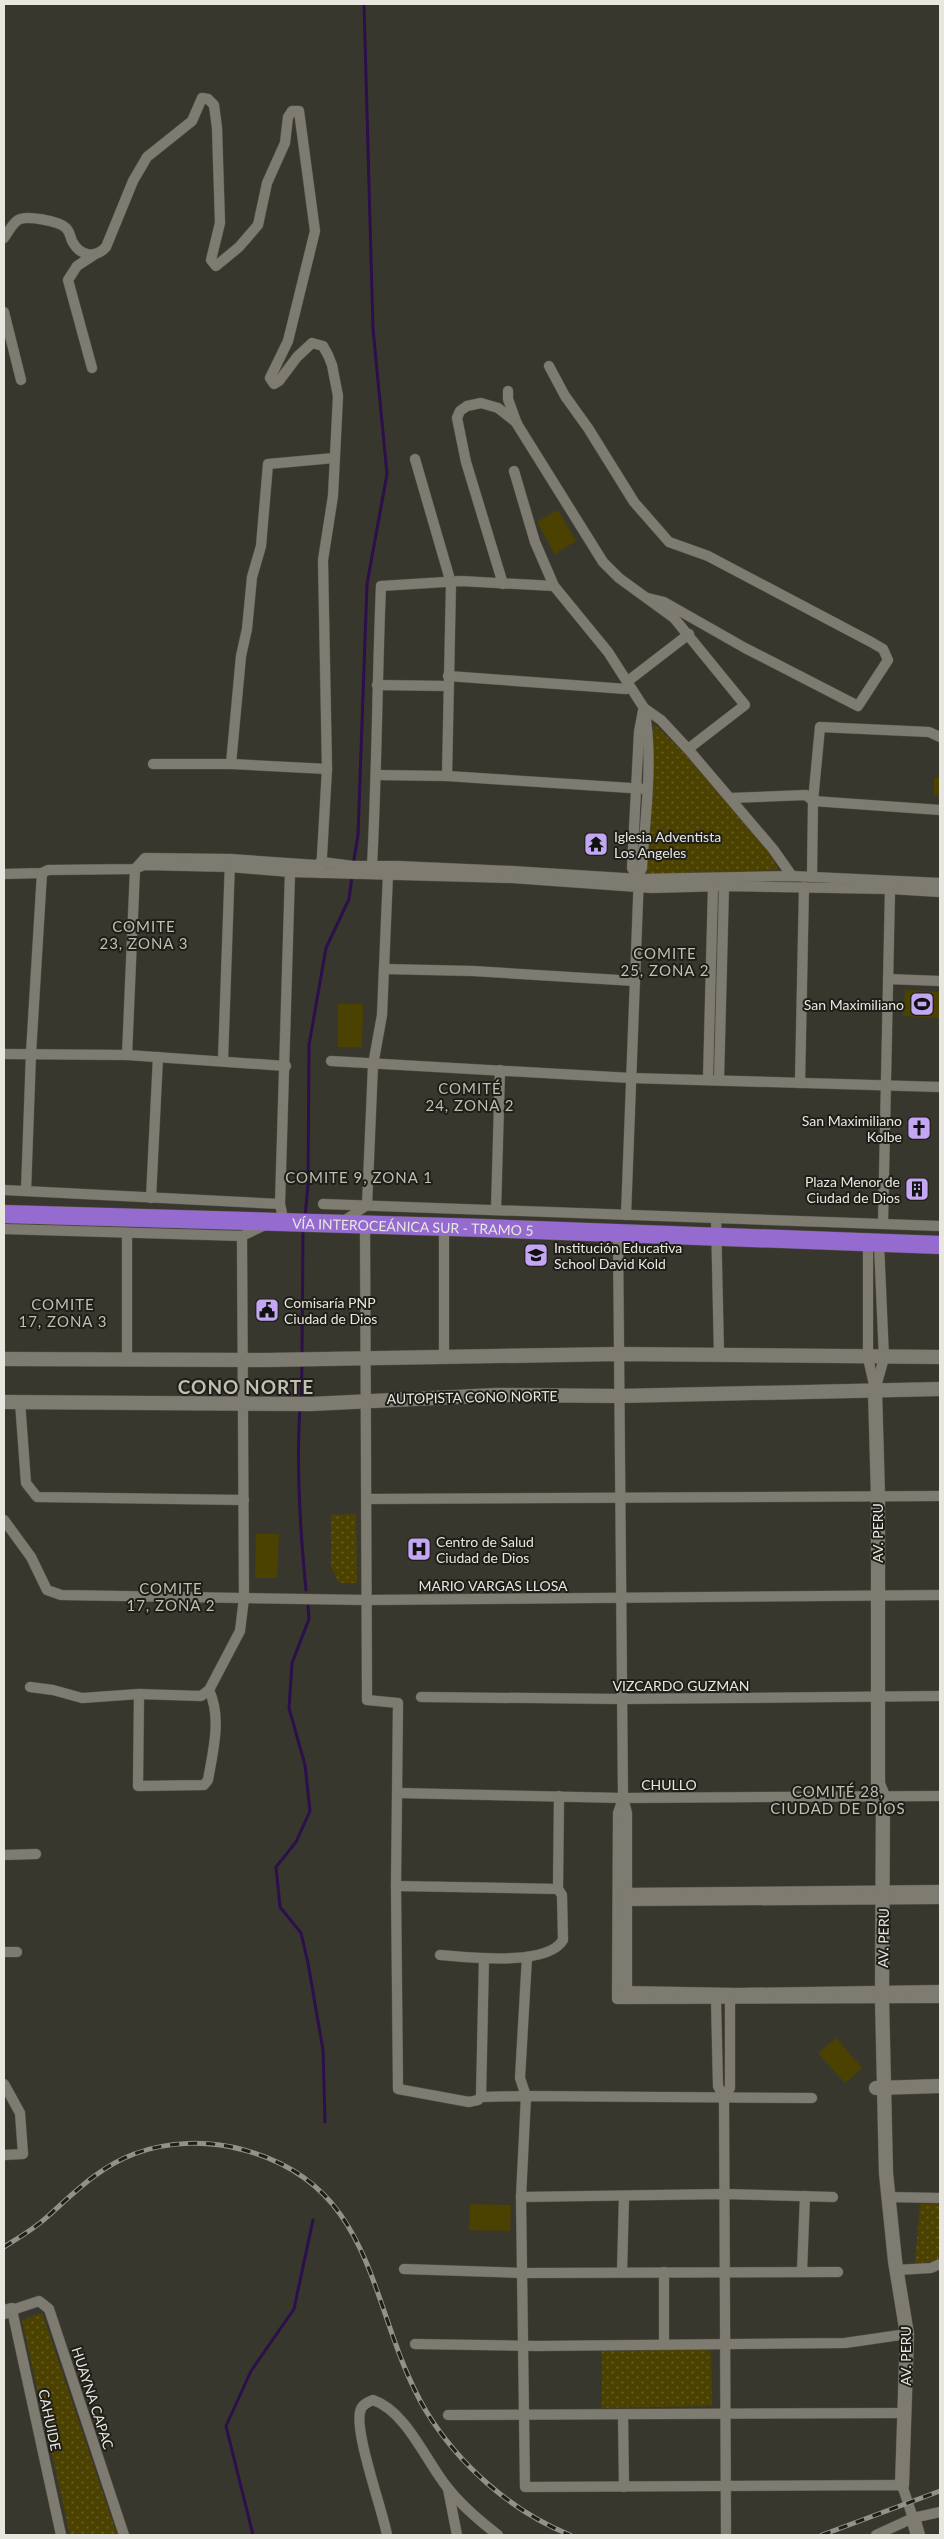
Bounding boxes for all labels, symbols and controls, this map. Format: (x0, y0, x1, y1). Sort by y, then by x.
place label: Iglesia Adventista Los Angeles (614, 828, 721, 861)
temple icon: Iglesia Adventista Los Angeles (583, 831, 609, 857)
district label: COMITE 23, ZONA 3 (99, 917, 189, 952)
district label: COMITE 25, ZONA 2 (620, 944, 710, 979)
sports icon: San Maximiliano (909, 991, 935, 1017)
place label: San Maximiliano (804, 996, 904, 1013)
district label: COMITÉ 24, ZONA 2 (425, 1079, 515, 1114)
place label: San Maximiliano Kolbe (802, 1112, 902, 1145)
church icon: San Maximiliano Kolbe (906, 1115, 932, 1141)
district label: COMITE 9, ZONA 1 (285, 1168, 433, 1186)
place label: Plaza Menor de Ciudad de Dios (805, 1173, 900, 1206)
building icon: Plaza Menor de Ciudad de Dios (904, 1176, 930, 1202)
street label: VÍA INTEROCEÁNICA SUR - TRAMO 5 (292, 1214, 534, 1238)
place label: Institución Educativa School David Kold (554, 1239, 682, 1272)
school or university icon: Institución Educativa School David Kold (523, 1242, 549, 1268)
place label: Comisaría PNP Ciudad de Dios (284, 1294, 377, 1327)
district label: COMITE 17, ZONA 3 (18, 1295, 108, 1330)
public building icon: Comisaría PNP Ciudad de Dios (254, 1297, 280, 1323)
district label: CONO NORTE (178, 1375, 314, 1398)
street label: AUTOPISTA CONO NORTE (386, 1387, 558, 1407)
street label: AV. PERU (869, 1503, 886, 1563)
place label: Centro de Salud Ciudad de Dios (436, 1533, 534, 1566)
hospital icon: Centro de Salud Ciudad de Dios (406, 1536, 432, 1562)
street label: MARIO VARGAS LLOSA (418, 1577, 568, 1594)
district label: COMITE 17, ZONA 2 (126, 1579, 216, 1614)
street label: VIZCARDO GUZMAN (613, 1677, 749, 1694)
street label: CHULLO (641, 1776, 697, 1793)
district label: COMITÉ 28, CIUDAD DE DIOS (770, 1782, 906, 1817)
street label: AV. PERU (874, 1908, 892, 1968)
street label: AV. PERU (897, 2326, 914, 2386)
street label: HUAYNA CAPAC (68, 2345, 118, 2452)
street label: CAHUIDE (35, 2388, 65, 2452)

